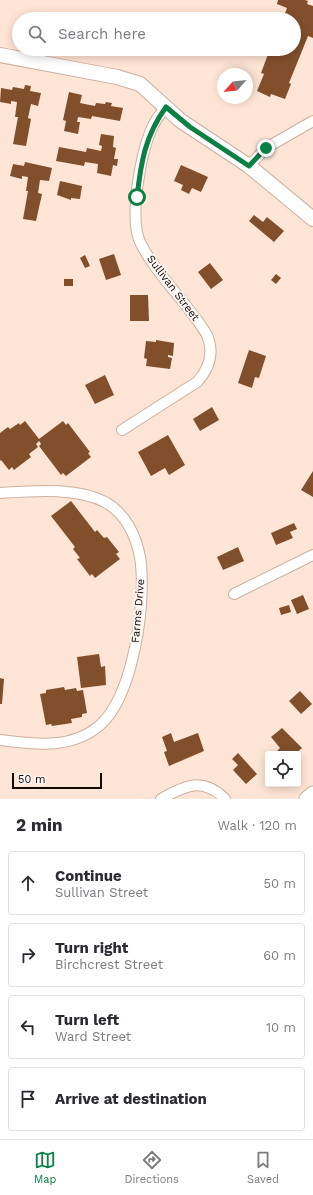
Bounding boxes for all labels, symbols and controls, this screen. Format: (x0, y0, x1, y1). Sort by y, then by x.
search box (12, 12, 301, 56)
icon: search (26, 23, 48, 45)
text: Search here (58, 25, 146, 43)
north arrow (217, 68, 253, 104)
route end (257, 139, 275, 157)
route start (128, 188, 146, 206)
street label: Sullivan Street (144, 253, 202, 324)
street label: Farms Drive (129, 578, 147, 644)
map controls (265, 751, 301, 787)
button: locate (265, 751, 301, 787)
scale bar (12, 771, 102, 790)
text: 50 m (18, 773, 45, 786)
text: 2 min (16, 815, 62, 835)
text: Walk · 120 m (218, 818, 297, 833)
text: Continue (55, 867, 122, 885)
icon: ahead (17, 872, 39, 894)
text: 50 m (264, 876, 296, 891)
text: Sullivan Street (55, 885, 148, 900)
text: Turn right (55, 939, 128, 957)
icon: right (17, 944, 39, 966)
text: 60 m (263, 948, 296, 963)
text: Birchcrest Street (55, 957, 163, 972)
text: Turn left (55, 1011, 119, 1029)
icon: left (17, 1016, 39, 1038)
text: 10 m (266, 1020, 296, 1035)
text: Ward Street (55, 1029, 131, 1044)
icon: arrive (17, 1088, 39, 1110)
text: Arrive at destination (55, 1090, 207, 1108)
tab: Map (34, 1149, 56, 1186)
tab: Directions (125, 1149, 179, 1186)
tab: Saved (247, 1149, 279, 1186)

